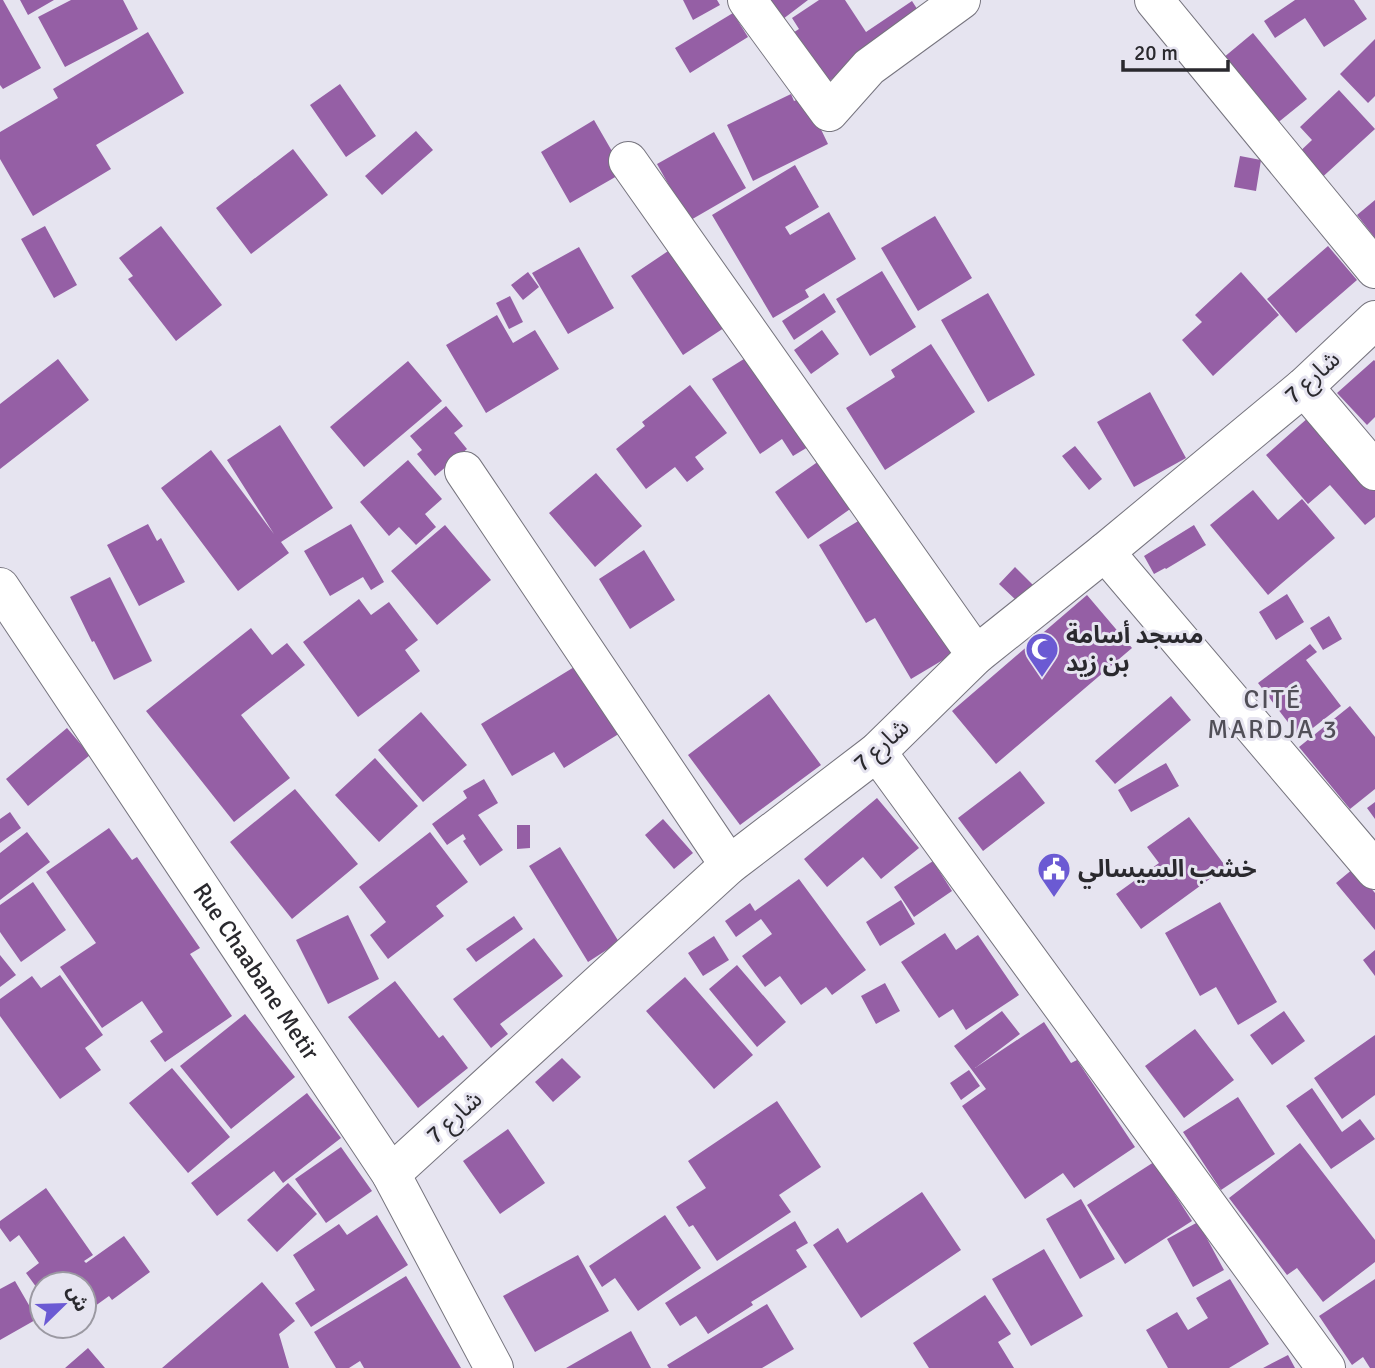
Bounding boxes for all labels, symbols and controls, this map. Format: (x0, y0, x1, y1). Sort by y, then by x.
scale bar (1123, 28, 1228, 72)
text: 20 m (1134, 40, 1178, 66)
street label: شارع 7 (1278, 344, 1348, 411)
place label: مسجد أسامة بن زيد (1066, 620, 1203, 678)
mosque icon: مسجد أسامة بن زيد (1023, 630, 1061, 679)
district label: CITÉ MARDJA 3 (1207, 684, 1339, 746)
street label: شارع 7 (847, 712, 917, 779)
public building icon: خشب السيسالي (1035, 850, 1073, 899)
place label: خشب السيسالي (1078, 854, 1257, 889)
street label: Rue Chaabane Metir (186, 877, 326, 1066)
street label: شارع 7 (420, 1084, 490, 1151)
north arrow (28, 1270, 98, 1340)
text: ش (62, 1282, 94, 1315)

